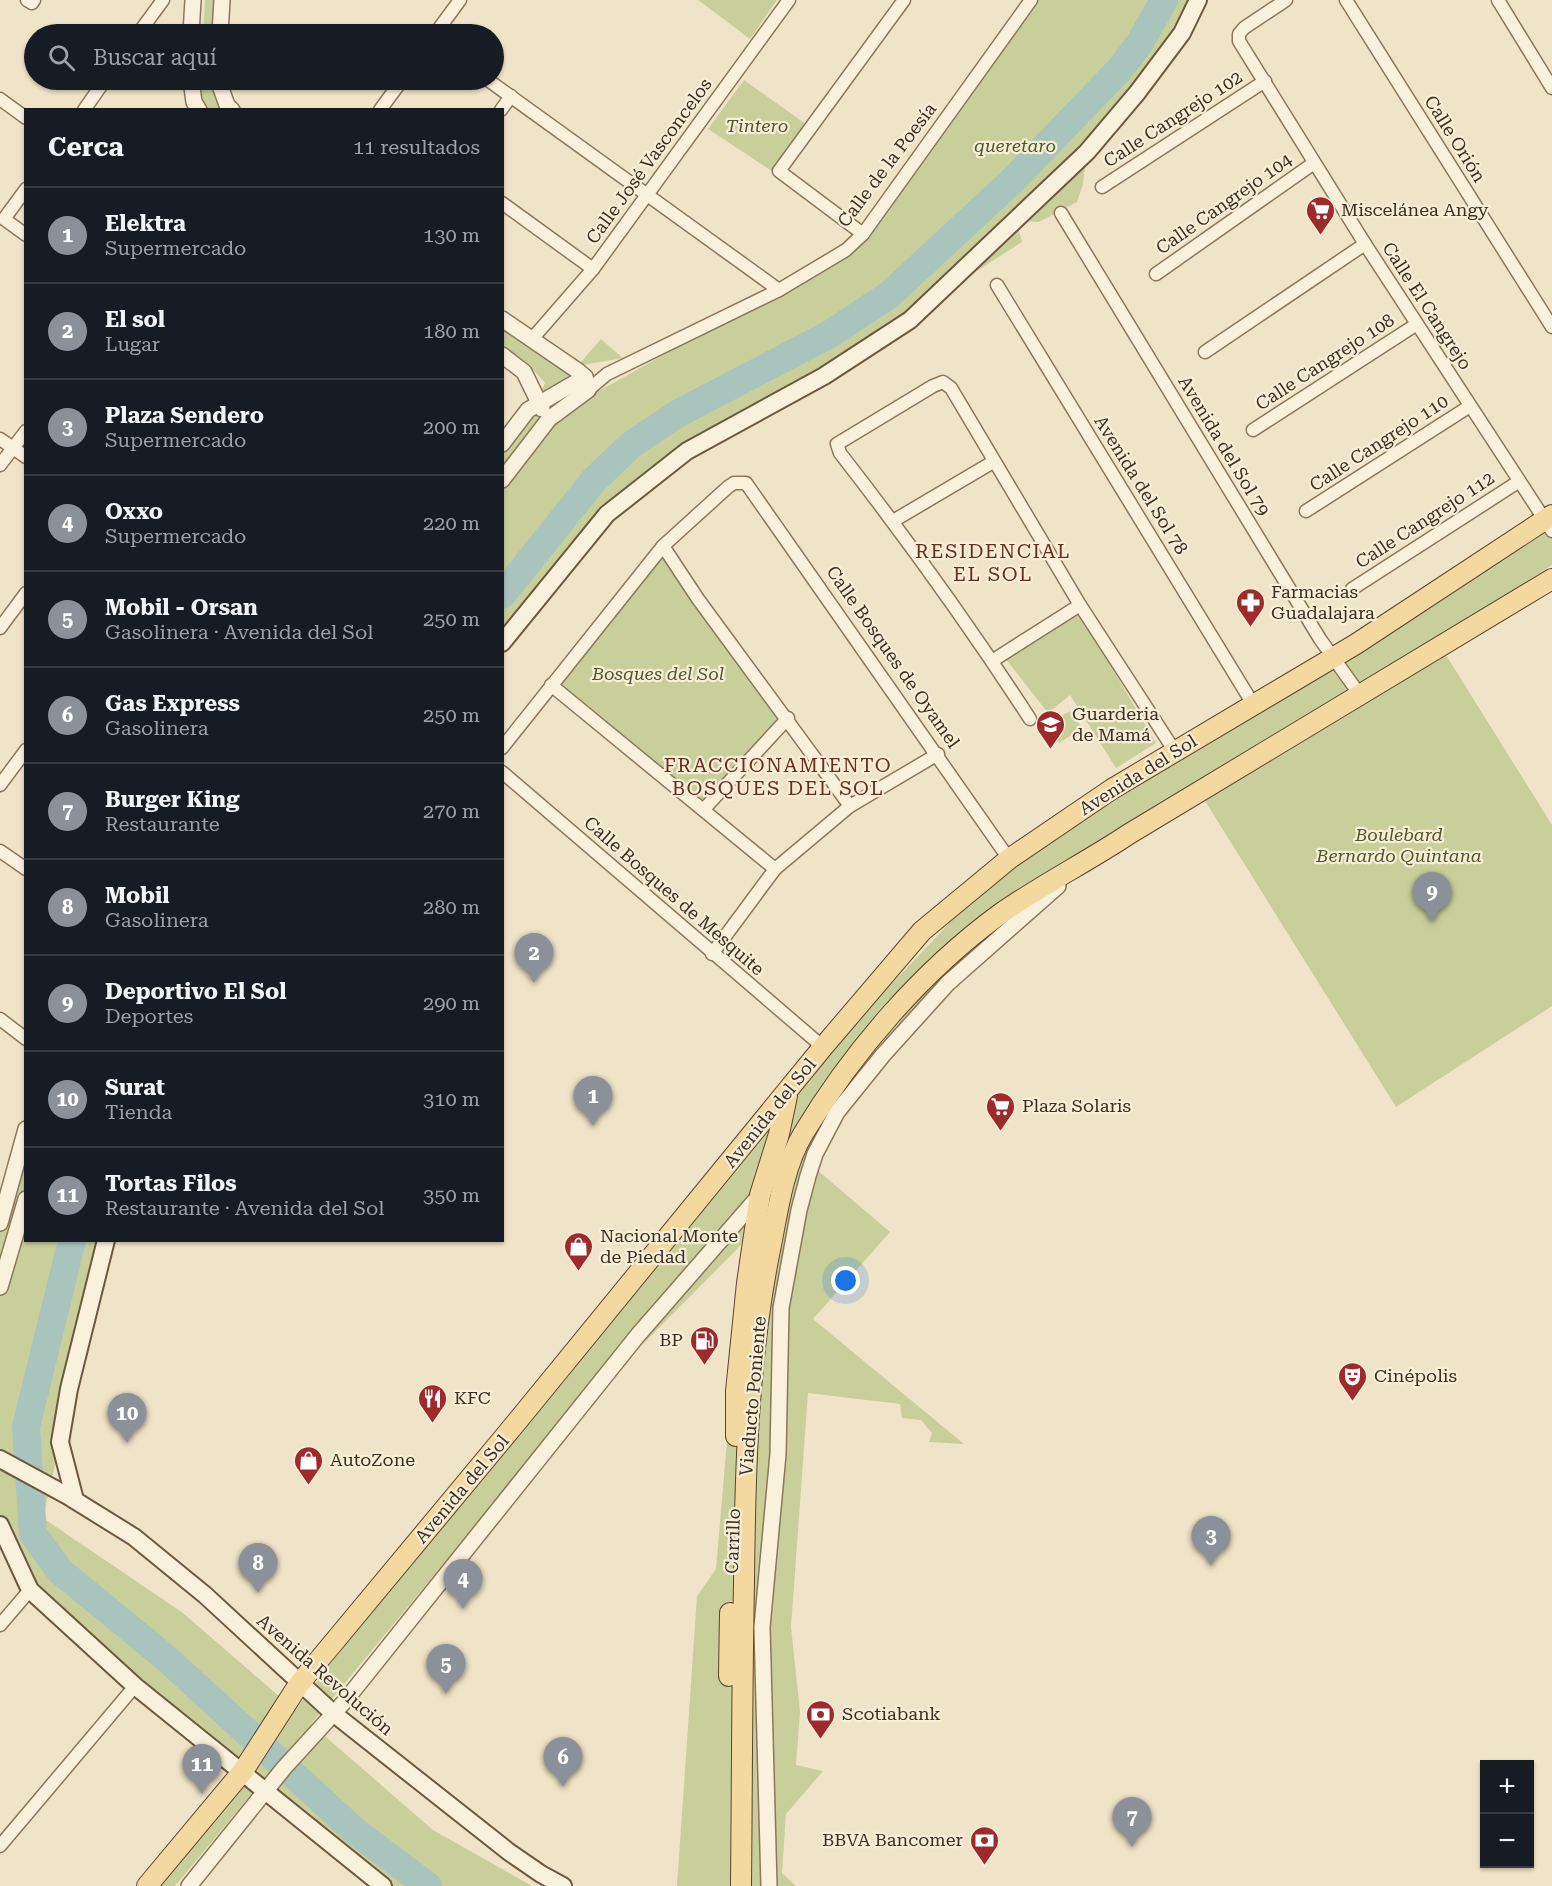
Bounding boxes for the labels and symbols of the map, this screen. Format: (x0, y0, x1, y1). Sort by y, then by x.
street label: Calle Cangrejo 102 (1099, 66, 1246, 171)
street label: Calle José Vasconcelos (582, 74, 716, 248)
street label: Calle Orión (1420, 91, 1491, 186)
street label: Calle de la Poesía (833, 98, 940, 231)
park label: Tintero (726, 115, 788, 136)
park label: queretaro (974, 135, 1056, 156)
street label: Calle Cangrejo 104 (1152, 149, 1296, 258)
supermarket icon: Miscelánea Angy (1304, 194, 1336, 236)
place label: Miscelánea Angy (1341, 199, 1489, 220)
street label: Calle El Cangrejo (1378, 238, 1476, 373)
street label: Calle Cangrejo 108 (1251, 309, 1398, 414)
street label: Avenida del Sol 79 (1174, 372, 1274, 519)
street label: Calle Cangrejo 110 (1305, 390, 1452, 495)
street label: Avenida del Sol 78 (1090, 412, 1193, 558)
street label: Calle Cangrejo 112 (1351, 467, 1498, 572)
district label: RESIDENCIAL EL SOL (915, 539, 1071, 586)
street label: Calle Bosques de Oyamel (822, 562, 965, 752)
place label: Farmacias Guadalajara (1271, 581, 1375, 623)
pharmacy icon: Farmacias Guadalajara (1234, 586, 1266, 628)
park label: Bosques del Sol (591, 663, 724, 684)
place label: Guarderia de Mamá (1072, 703, 1159, 745)
school or university icon: Guarderia de Mamá (1035, 708, 1067, 750)
street label: Avenida del Sol (1075, 730, 1201, 819)
district label: FRACCIONAMIENTO BOSQUES DEL SOL (664, 753, 892, 800)
street label: Calle Bosques de Mesquite (580, 812, 769, 980)
park label: Boulebard Bernardo Quintana (1315, 824, 1482, 866)
pin: 9 (1412, 872, 1452, 922)
pin: 2 (514, 934, 554, 983)
street label: Avenida del Sol (719, 1053, 820, 1172)
pin: 1 (574, 1076, 612, 1126)
supermarket icon: Plaza Solaris (985, 1090, 1017, 1132)
place label: Plaza Solaris (1022, 1095, 1131, 1116)
place label: Nacional Monte de Piedad (600, 1225, 738, 1267)
shop icon: Nacional Monte de Piedad (563, 1230, 595, 1272)
your location (831, 1266, 860, 1295)
street label: Viaducto Poniente (735, 1315, 770, 1477)
fuel station icon: BP (688, 1324, 720, 1366)
place label: BP (659, 1329, 683, 1350)
theatre icon: Cinépolis (1337, 1360, 1369, 1402)
place label: Cinépolis (1374, 1365, 1457, 1386)
restaurant icon: KFC (417, 1382, 449, 1424)
place label: KFC (454, 1387, 491, 1408)
pin: 10 (108, 1394, 146, 1443)
street label: Avenida del Sol (410, 1430, 513, 1547)
shop icon: AutoZone (293, 1444, 325, 1486)
place label: AutoZone (330, 1449, 415, 1470)
street label: Carrillo (721, 1508, 744, 1574)
pin: 3 (1192, 1516, 1230, 1566)
pin: 8 (238, 1544, 278, 1593)
pin: 4 (444, 1560, 482, 1609)
street label: Avenida Revolución (253, 1610, 398, 1740)
pin: 5 (426, 1644, 466, 1694)
bank icon: Scotiabank (805, 1698, 837, 1740)
place label: Scotiabank (842, 1703, 941, 1724)
pin: 6 (544, 1738, 582, 1787)
pin: 11 (182, 1744, 222, 1794)
pin: 7 (1112, 1798, 1152, 1847)
bank icon: BBVA Bancomer (968, 1824, 1000, 1866)
place label: BBVA Bancomer (822, 1829, 963, 1850)

